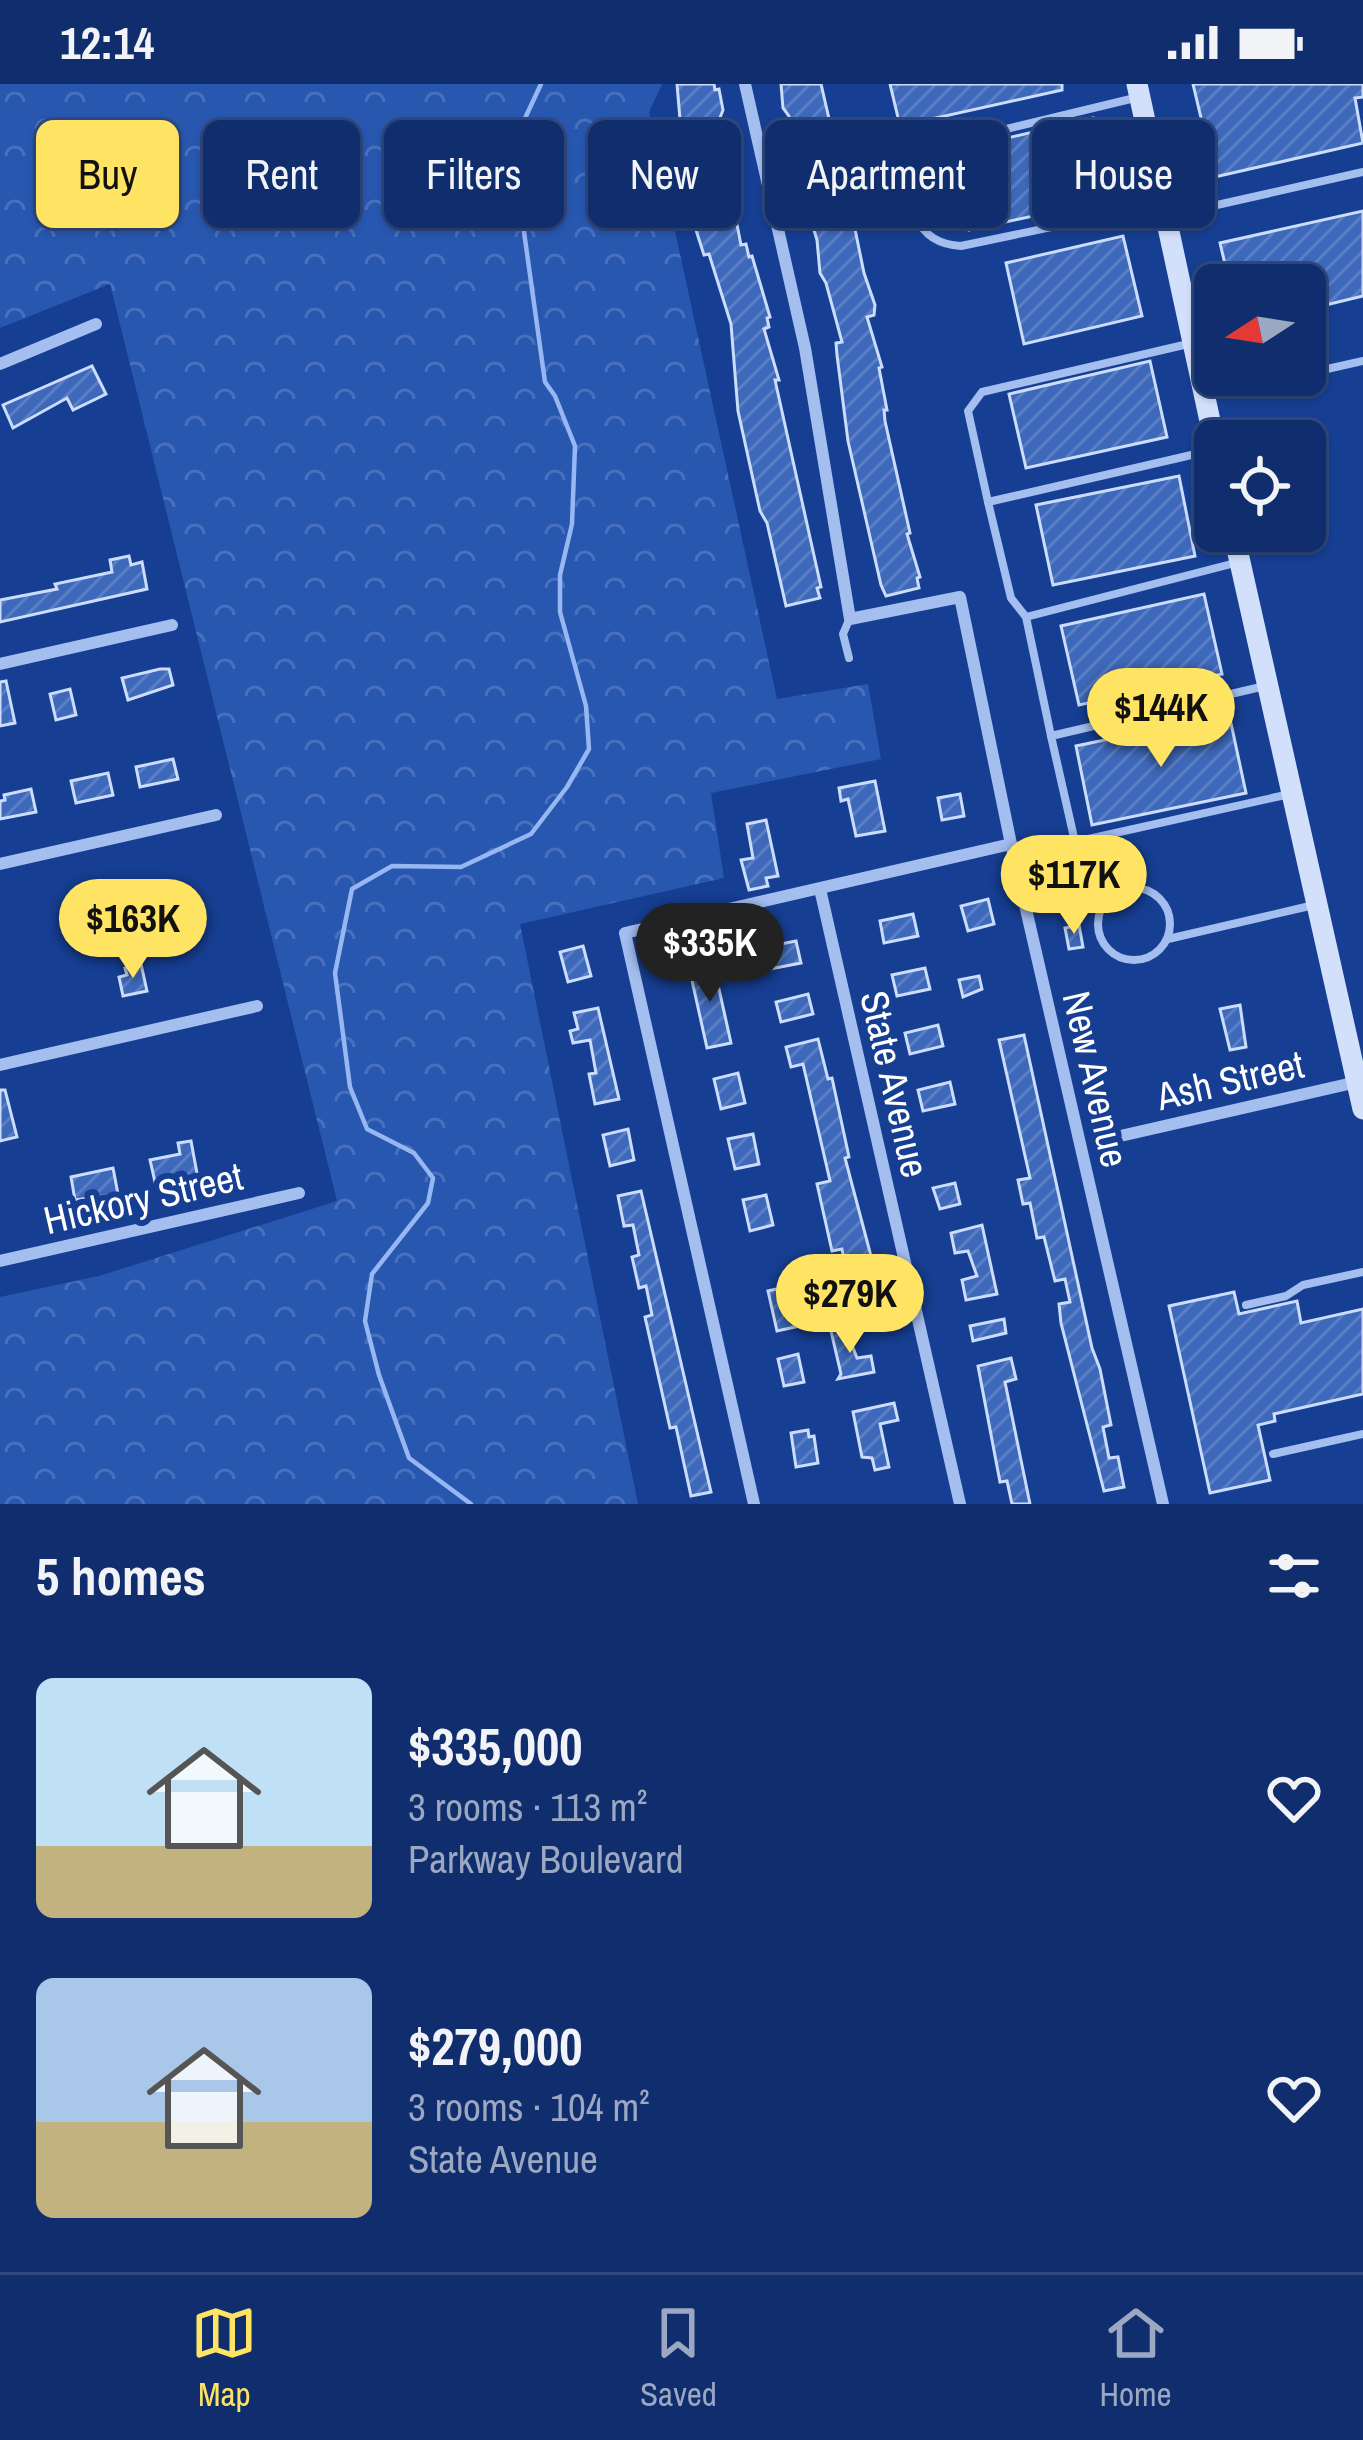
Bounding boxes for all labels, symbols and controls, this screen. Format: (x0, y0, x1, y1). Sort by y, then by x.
text: 12:14 (60, 12, 154, 73)
chip: Buy (36, 120, 179, 228)
chip: Rent (203, 120, 360, 228)
chip: Filters (384, 120, 564, 228)
chip: New (588, 120, 741, 228)
chip: Apartment (765, 120, 1008, 228)
chip: House (1032, 120, 1215, 228)
north arrow (1194, 264, 1326, 396)
map controls (1194, 264, 1326, 552)
button: locate (1194, 420, 1326, 552)
pin: $144K (1077, 668, 1245, 770)
text: $144K (1114, 681, 1208, 733)
pin: $117K (990, 835, 1158, 937)
text: $117K (1028, 848, 1120, 900)
pin: $163K (49, 879, 217, 981)
text: $163K (86, 892, 180, 944)
pin: $335K (626, 903, 794, 1005)
text: $335K (663, 916, 757, 968)
street label: State Avenue (848, 986, 942, 1182)
street label: New Avenue (1051, 986, 1141, 1172)
street label: Ash Street (1150, 1038, 1309, 1122)
street label: Hickory Street (38, 1150, 248, 1246)
pin: $279K (766, 1254, 934, 1356)
text: $279K (803, 1267, 897, 1319)
text: 5 homes (36, 1542, 206, 1611)
icon: filters (1261, 1543, 1327, 1609)
text: $335,000 (408, 1712, 582, 1781)
icon: home (132, 1726, 276, 1870)
icon: heart (1261, 1765, 1327, 1831)
text: 3 rooms · 113 m² (408, 1781, 647, 1833)
text: Parkway Boulevard (408, 1833, 684, 1885)
text: $279,000 (408, 2012, 582, 2081)
icon: home (132, 2026, 276, 2170)
icon: heart (1261, 2065, 1327, 2131)
text: 3 rooms · 104 m² (408, 2081, 650, 2133)
text: State Avenue (408, 2133, 598, 2185)
tab: Map (191, 2300, 257, 2416)
tab: Saved (640, 2300, 717, 2416)
tab: Home (1099, 2300, 1172, 2416)

